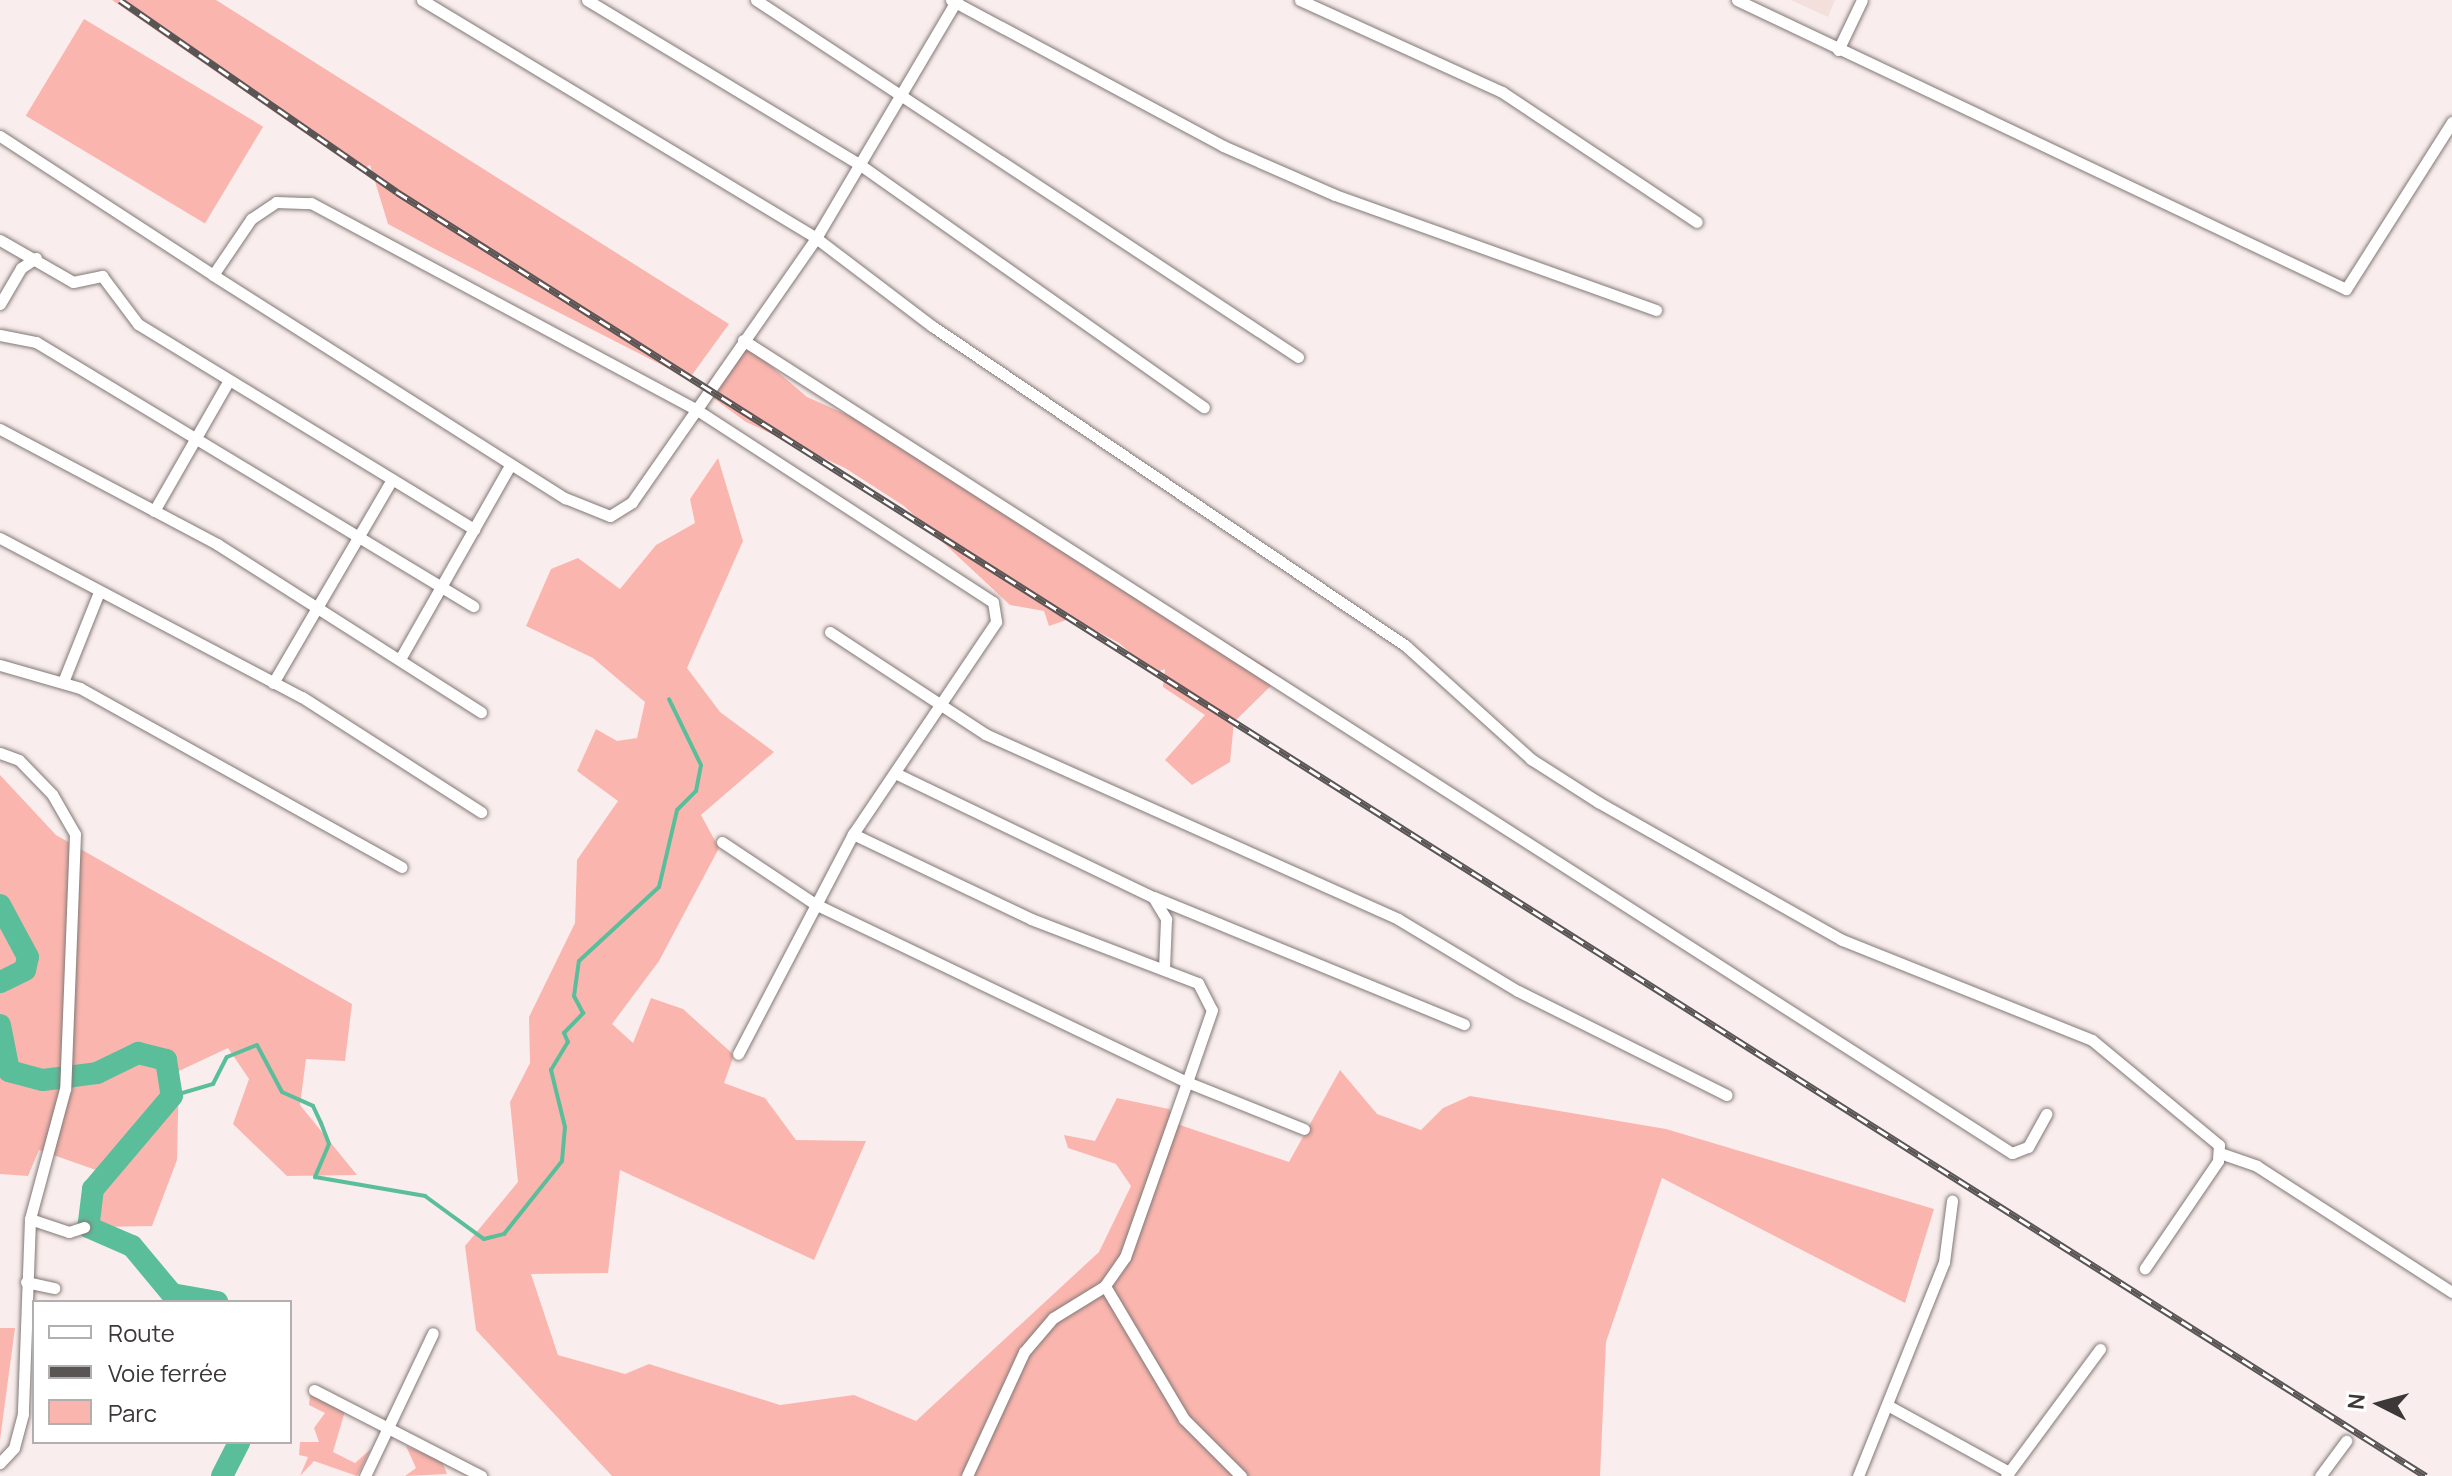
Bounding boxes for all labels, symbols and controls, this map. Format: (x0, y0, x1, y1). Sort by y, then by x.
legend (32, 1300, 292, 1444)
text: Route (108, 1316, 175, 1349)
text: Voie ferrée (108, 1356, 227, 1389)
north arrow (2340, 1364, 2420, 1444)
text: N (2340, 1392, 2372, 1411)
text: Parc (108, 1396, 157, 1429)

